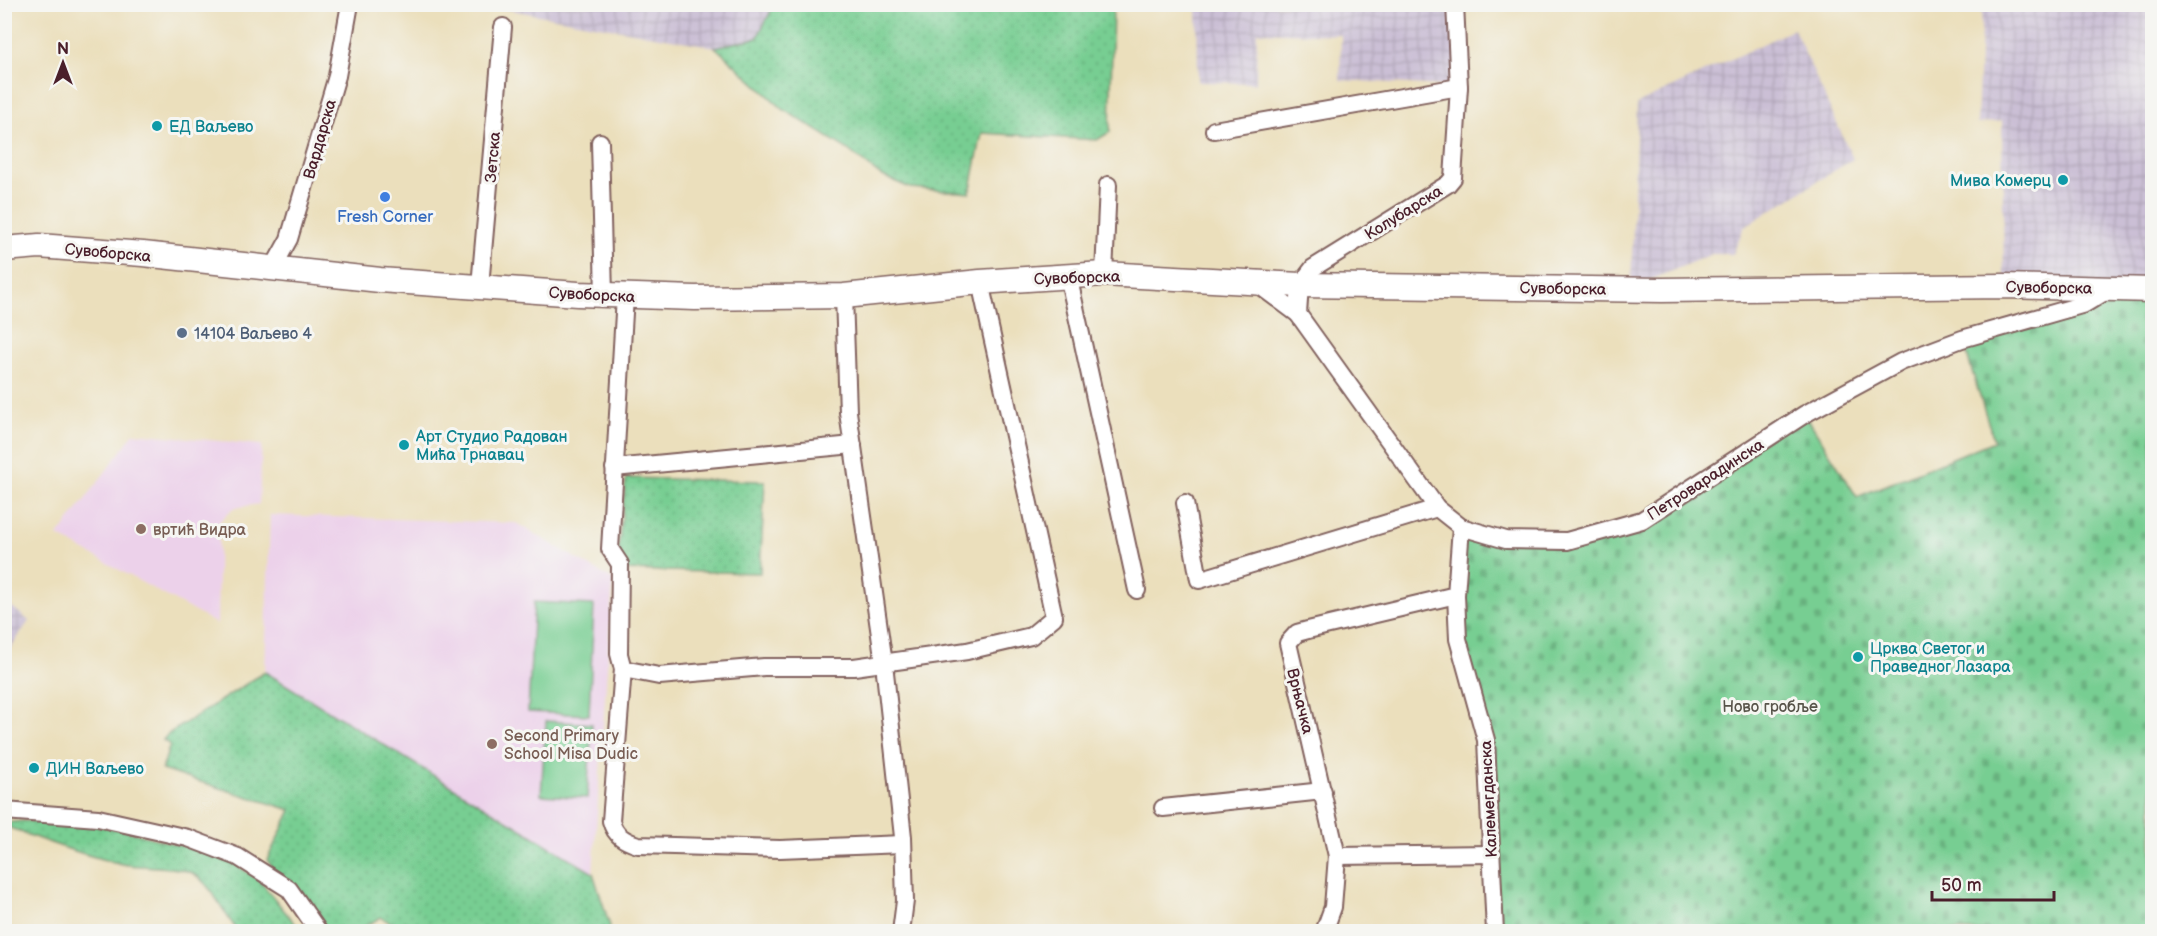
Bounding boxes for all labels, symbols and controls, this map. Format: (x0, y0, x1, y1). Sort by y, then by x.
north arrow (33, 33, 93, 93)
text: N (57, 40, 69, 59)
street label: Вардарска (300, 97, 341, 181)
place label: ЕД Ваљево (169, 118, 253, 137)
marker: ЕД Ваљево (150, 119, 164, 133)
street label: Зетска (482, 130, 505, 183)
place label: Мива Комерц (1950, 172, 2052, 191)
marker: Мива Комерц (2056, 173, 2070, 187)
street label: Колубарска (1362, 182, 1447, 245)
marker: Fresh Corner (378, 190, 392, 204)
place label: Fresh Corner (337, 208, 433, 227)
street label: Сувоборска (64, 240, 152, 267)
street label: Сувоборска (1033, 267, 1121, 290)
street label: Сувоборска (2006, 278, 2093, 299)
street label: Сувоборска (1520, 279, 1607, 300)
street label: Сувоборска (548, 284, 636, 307)
place label: 14104 Ваљево 4 (194, 325, 312, 344)
marker: 14104 Ваљево 4 (175, 326, 189, 340)
place label: Арт Студио Радован Мића Трнавац (415, 428, 568, 465)
street label: Петроварадинска (1644, 435, 1768, 525)
marker: Арт Студио Радован Мића Трнавац (397, 438, 411, 452)
place label: вртић Видра (153, 521, 247, 540)
marker: вртић Видра (134, 522, 148, 536)
place label: Црква Светог и Праведног Лазара (1870, 640, 2011, 677)
marker: Црква Светог и Праведног Лазара (1851, 650, 1865, 664)
street label: Врњачка (1282, 666, 1317, 737)
park label: Ново гробље (1722, 698, 1818, 717)
place label: Second Primary School Misa Dudic (504, 727, 638, 764)
marker: Second Primary School Misa Dudic (485, 737, 499, 751)
street label: Калемегданска (1477, 739, 1502, 858)
place label: ДИН Ваљево (46, 760, 144, 779)
marker: ДИН Ваљево (27, 761, 41, 775)
scale bar (1932, 864, 2054, 902)
text: 50 m (1941, 875, 1982, 896)

